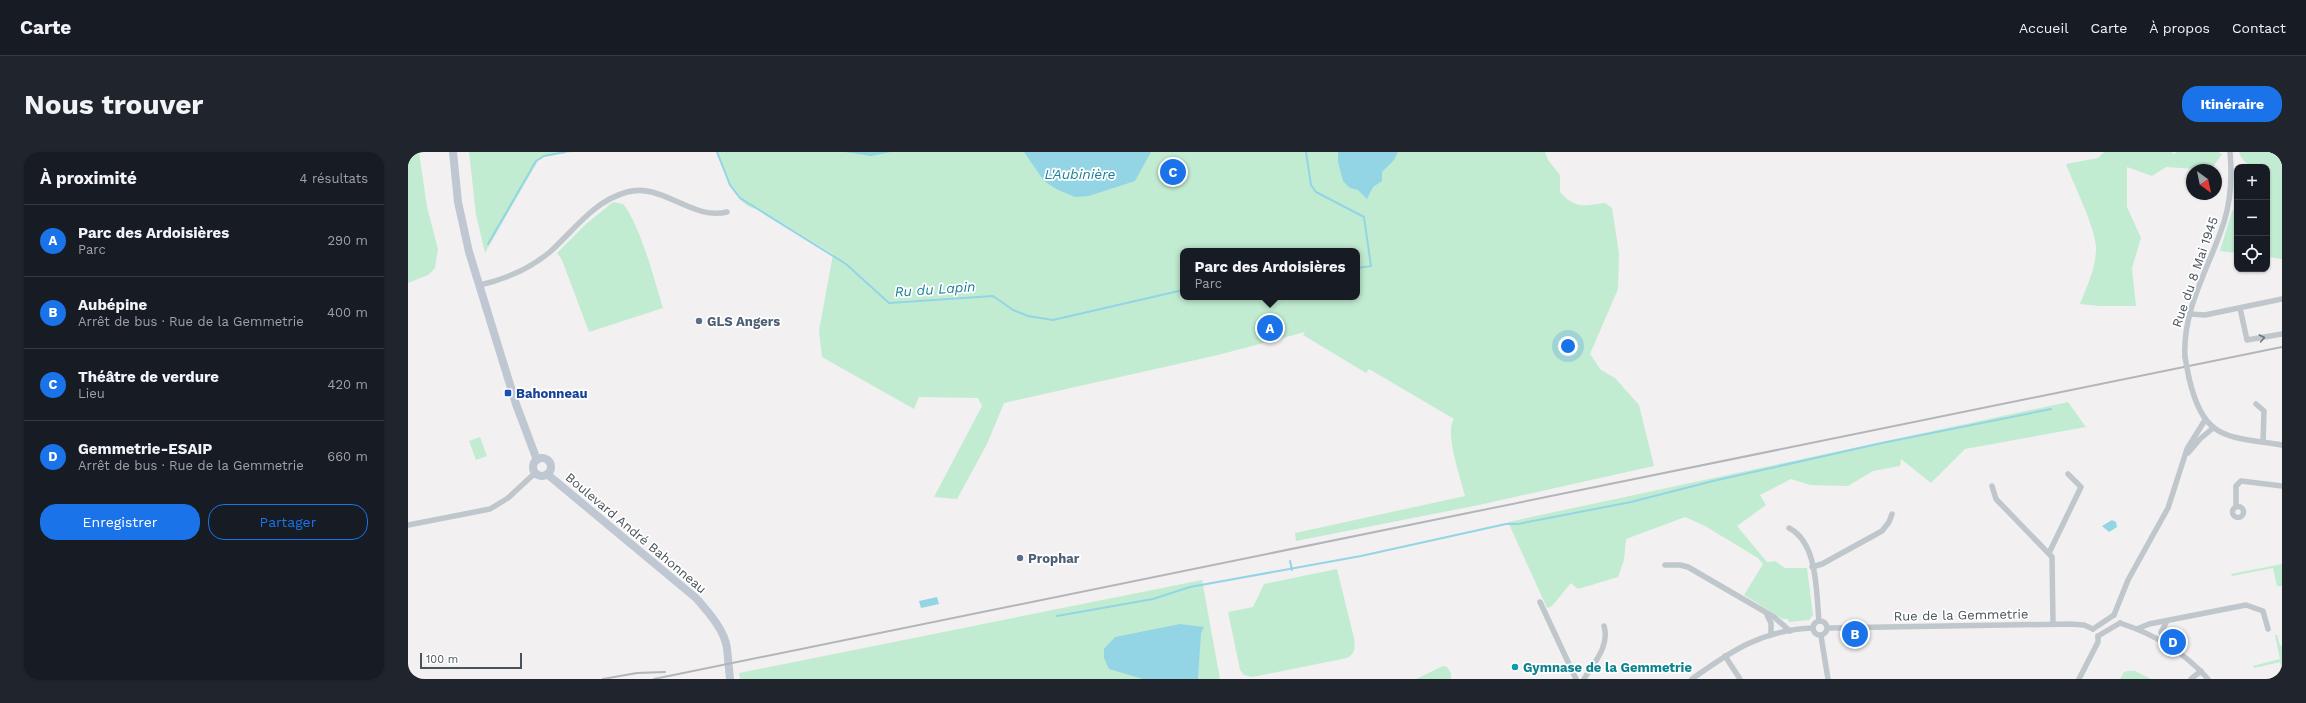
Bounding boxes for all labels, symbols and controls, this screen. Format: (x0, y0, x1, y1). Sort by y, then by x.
text: Carte (20, 16, 71, 39)
text: Accueil (2019, 20, 2068, 36)
text: Carte (2090, 20, 2127, 36)
text: À propos (2149, 20, 2210, 36)
text: Contact (2232, 20, 2286, 36)
button: Itinéraire (2182, 86, 2282, 122)
text: Nous trouver (24, 88, 203, 121)
pin: C (1160, 157, 1186, 187)
north arrow (2186, 164, 2222, 200)
map controls (2234, 164, 2270, 272)
button: + (2234, 164, 2270, 200)
water label: L'Aubinière (1044, 166, 1116, 182)
text: À proximité (40, 168, 137, 188)
text: 4 résultats (300, 171, 368, 186)
button: − (2234, 200, 2270, 236)
street label: Rue du 8 Mai 1945 (2169, 215, 2221, 329)
text: Parc des Ardoisières (78, 224, 229, 242)
text: A (49, 233, 57, 248)
text: 290 m (327, 233, 368, 248)
button: locate (2234, 236, 2270, 272)
text: Parc (78, 242, 106, 257)
popup (1180, 248, 1360, 300)
text: Parc des Ardoisières (1194, 258, 1346, 276)
text: Parc (1194, 276, 1222, 291)
water label: Ru du Lapin (894, 278, 976, 300)
text: Aubépine (78, 296, 147, 314)
text: B (49, 305, 57, 320)
text: 400 m (327, 305, 368, 320)
pin: A (1257, 313, 1283, 343)
text: Arrêt de bus · Rue de la Gemmetrie (78, 314, 304, 329)
place label: GLS Angers (707, 314, 780, 329)
marker: GLS Angers (694, 316, 704, 326)
one-way arrow (2259, 334, 2265, 342)
your location (1558, 336, 1578, 356)
text: Théâtre de verdure (78, 368, 219, 386)
text: C (49, 377, 57, 392)
text: 420 m (328, 377, 368, 392)
text: Lieu (78, 386, 105, 401)
place label: Bahonneau (516, 386, 588, 401)
marker: Bahonneau (503, 388, 513, 398)
text: Gemmetrie-ESAIP (78, 440, 212, 458)
text: D (48, 449, 58, 464)
text: 660 m (327, 449, 368, 464)
text: Arrêt de bus · Rue de la Gemmetrie (78, 458, 304, 473)
street label: Boulevard André Bahonneau (563, 470, 709, 596)
button: Enregistrer (40, 504, 200, 540)
button: Partager (208, 504, 368, 540)
place label: Prophar (1028, 551, 1080, 566)
marker: Prophar (1015, 553, 1025, 563)
street label: Rue de la Gemmetrie (1894, 606, 2028, 624)
pin: B (1842, 619, 1868, 649)
pin: D (2160, 627, 2186, 657)
scale bar (420, 651, 522, 670)
text: 100 m (426, 653, 458, 666)
place label: Gymnase de la Gemmetrie (1523, 660, 1692, 675)
marker: Gymnase de la Gemmetrie (1510, 662, 1520, 672)

